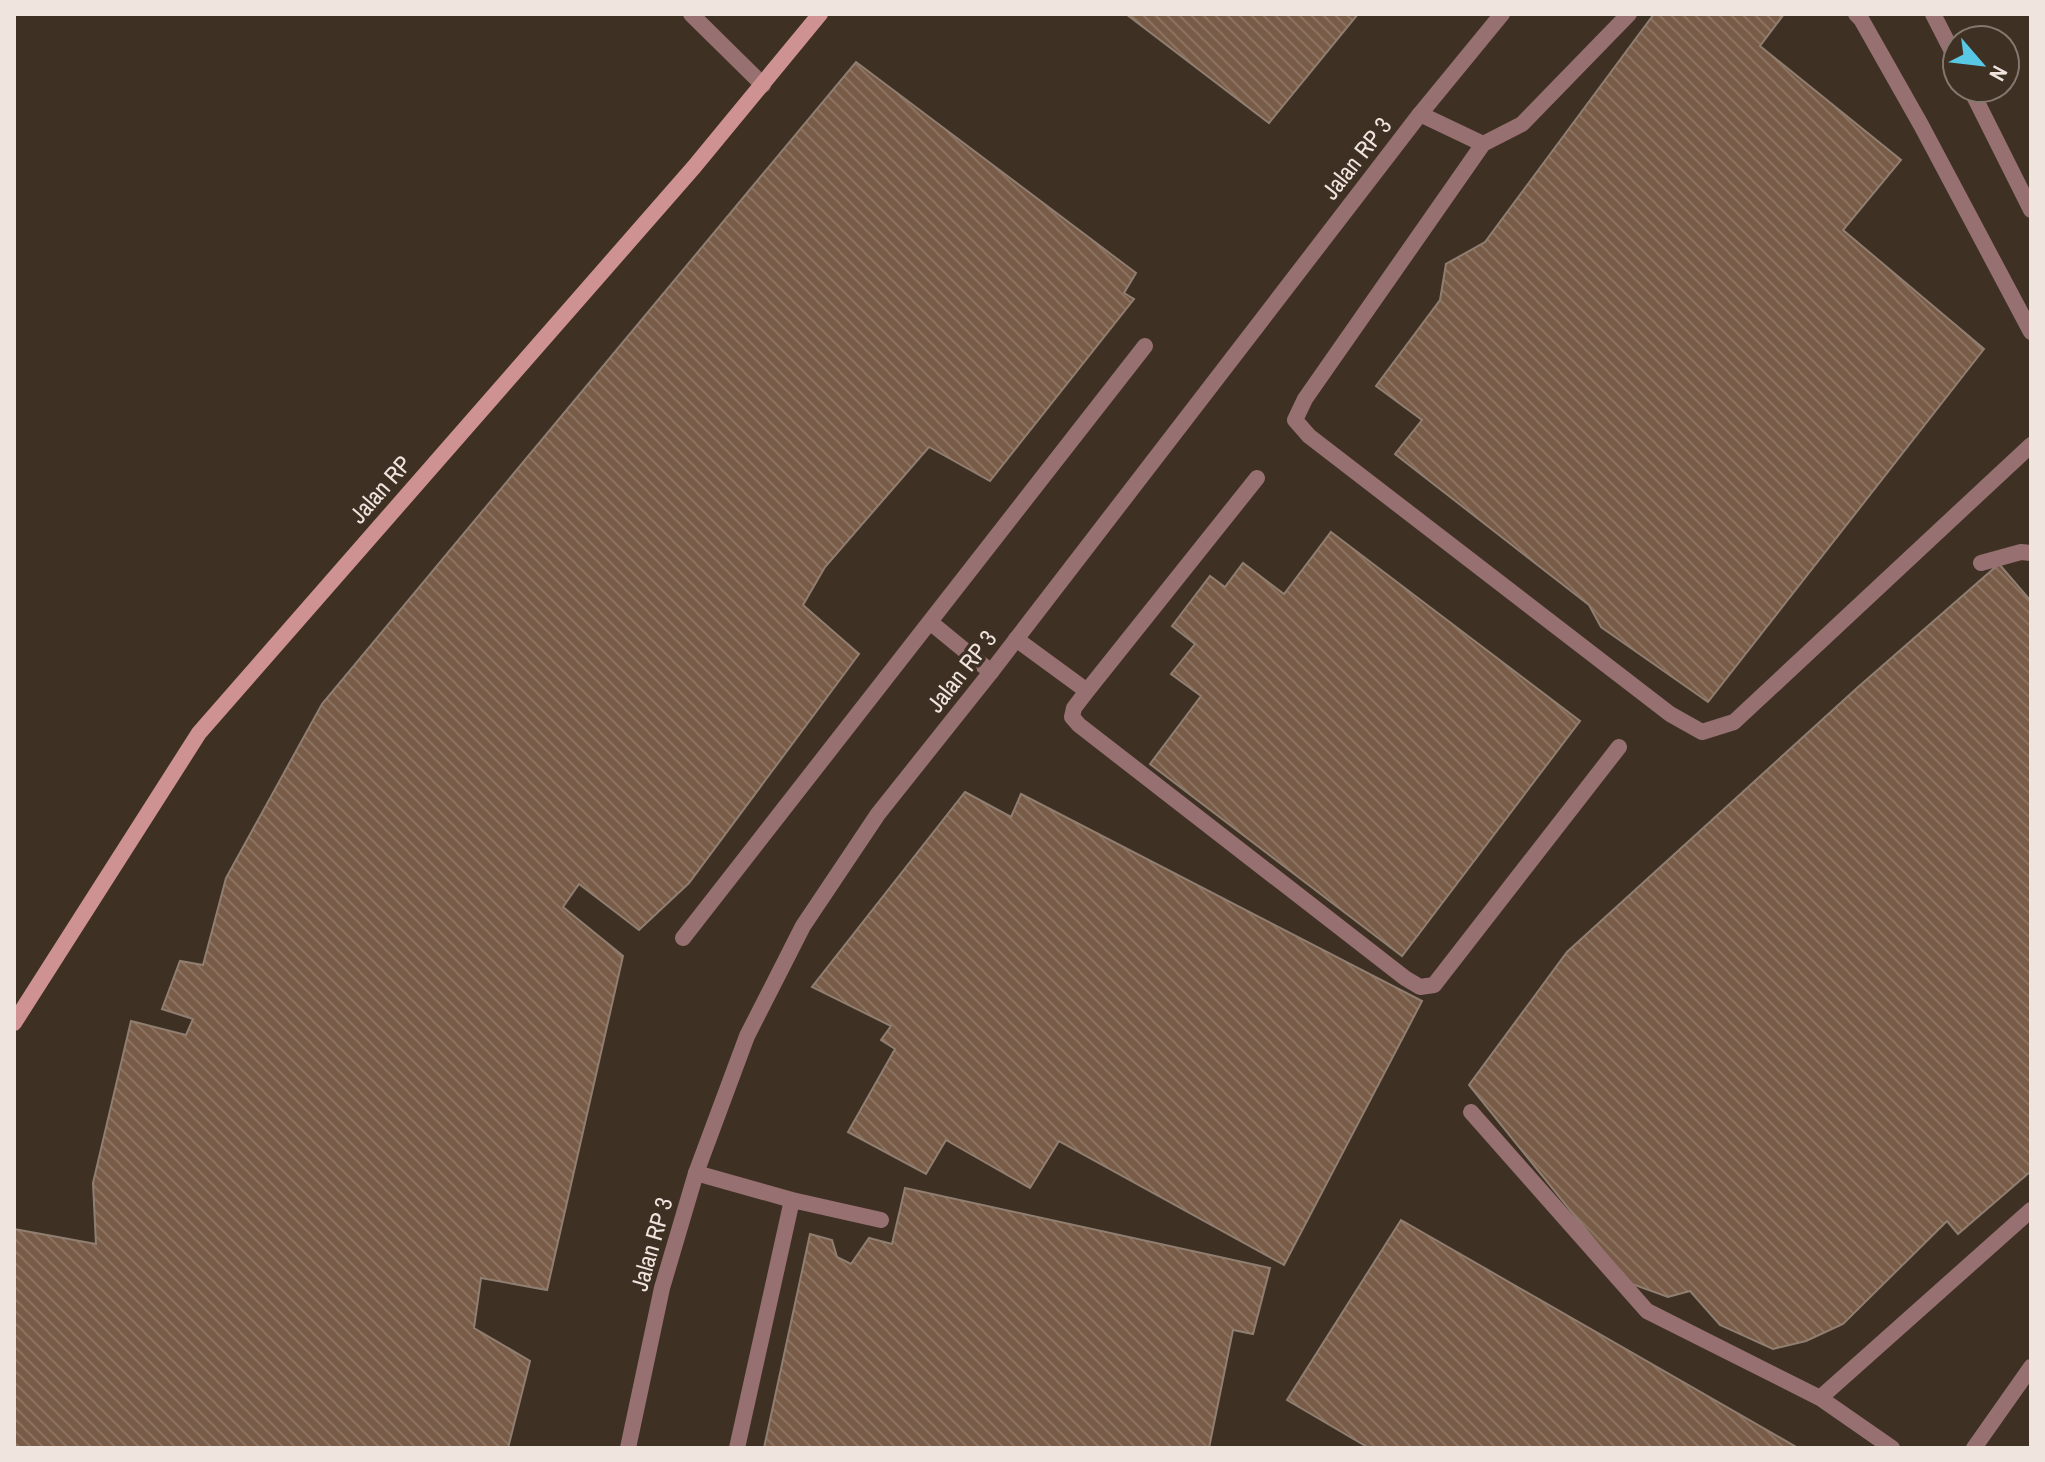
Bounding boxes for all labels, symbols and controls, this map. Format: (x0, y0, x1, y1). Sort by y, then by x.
north arrow (1941, 24, 2021, 104)
text: N (1982, 61, 2015, 86)
street label: Jalan RP 3 (1314, 110, 1398, 206)
street label: Jalan RP (342, 448, 418, 530)
street label: Jalan RP 3 (919, 623, 1003, 719)
street label: Jalan RP 3 (622, 1193, 680, 1295)

